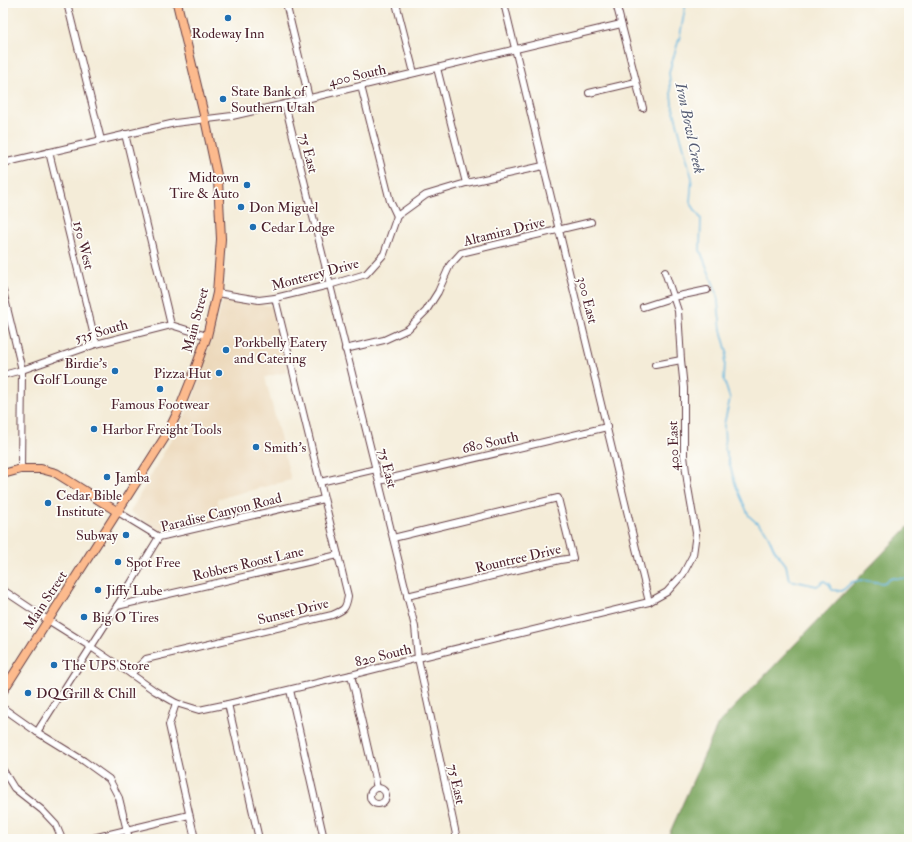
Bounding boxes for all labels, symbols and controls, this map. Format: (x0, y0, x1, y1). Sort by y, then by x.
marker: Rodeway Inn (223, 13, 233, 23)
place label: Rodeway Inn (192, 25, 264, 43)
street label: 400 South (327, 60, 388, 90)
water label: Iron Bowl Creek (670, 80, 708, 175)
place label: State Bank of Southern Utah (231, 83, 316, 116)
marker: State Bank of Southern Utah (218, 94, 228, 104)
street label: 75 East (295, 131, 322, 175)
place label: Midtown Tire & Auto (169, 169, 239, 202)
marker: Midtown Tire & Auto (242, 180, 252, 190)
place label: Don Miguel (249, 199, 319, 216)
marker: Don Miguel (236, 202, 246, 212)
street label: Altamira Drive (461, 213, 547, 250)
street label: 150 West (69, 219, 98, 272)
place label: Cedar Lodge (261, 219, 335, 236)
marker: Cedar Lodge (248, 222, 258, 232)
street label: Monterey Drive (270, 255, 361, 295)
street label: 300 East (573, 275, 602, 326)
street label: Main Street (179, 285, 212, 355)
street label: 535 South (73, 316, 130, 347)
place label: Porkbelly Eatery and Catering (234, 334, 328, 367)
marker: Porkbelly Eatery and Catering (221, 345, 231, 355)
place label: Birdie's Golf Lounge (33, 355, 107, 388)
place label: Pizza Hut (154, 365, 211, 382)
marker: Birdie's Golf Lounge (110, 366, 120, 376)
marker: Pizza Hut (214, 368, 224, 378)
marker: Famous Footwear (155, 384, 165, 394)
place label: Famous Footwear (111, 396, 210, 413)
street label: 400 East (664, 420, 683, 471)
place label: Harbor Freight Tools (102, 421, 222, 438)
marker: Harbor Freight Tools (89, 424, 99, 434)
street label: 680 South (460, 428, 521, 457)
place label: Smith's (264, 439, 307, 456)
marker: Smith's (251, 442, 261, 452)
street label: 75 East (374, 446, 401, 490)
place label: Jamba (114, 469, 150, 486)
marker: Jamba (102, 472, 112, 482)
place label: Cedar Bible Institute (56, 487, 122, 520)
street label: Paradise Canyon Road (159, 489, 284, 537)
marker: Cedar Bible Institute (43, 498, 53, 508)
place label: Subway (76, 527, 119, 545)
marker: Subway (121, 530, 131, 540)
street label: Rountree Drive (474, 540, 563, 577)
street label: Robbers Roost Lane (191, 542, 306, 585)
place label: Spot Free (126, 554, 181, 572)
marker: Spot Free (113, 557, 123, 567)
street label: Main Street (20, 567, 71, 633)
place label: Jiffy Lube (105, 582, 163, 600)
marker: Jiffy Lube (93, 585, 103, 595)
street label: Sunset Drive (256, 594, 330, 628)
place label: Big O Tires (92, 609, 159, 626)
marker: Big O Tires (79, 612, 89, 622)
street label: 820 South (353, 640, 414, 671)
place label: The UPS Store (62, 657, 149, 674)
marker: The UPS Store (49, 660, 59, 670)
place label: DQ Grill & Chill (36, 685, 137, 702)
marker: DQ Grill & Chill (23, 688, 33, 698)
street label: 75 East (444, 762, 469, 806)

